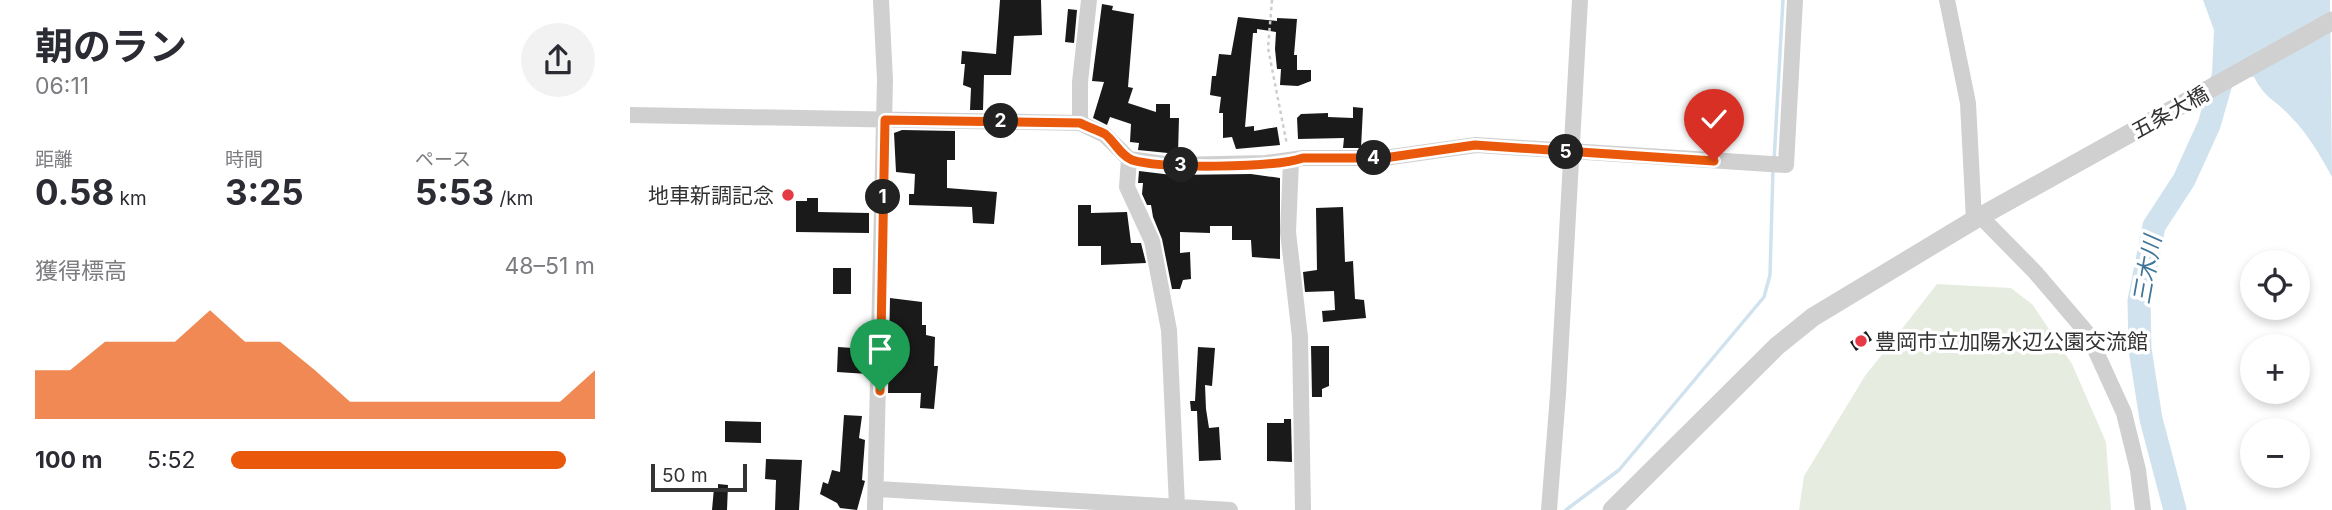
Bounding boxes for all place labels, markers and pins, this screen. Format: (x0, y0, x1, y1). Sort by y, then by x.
pin (1684, 89, 1744, 161)
pin: 2 (984, 104, 1018, 138)
pin: 5 (1548, 134, 1584, 170)
pin: 4 (1356, 140, 1392, 176)
pin: 3 (1164, 148, 1198, 182)
pin: 1 (866, 180, 900, 214)
place label: 地車新調記念 (648, 183, 774, 208)
marker: 地車新調記念 (780, 187, 796, 203)
pin (850, 319, 910, 391)
place label: 豊岡市立加陽水辺公園交流館 (1875, 329, 2148, 354)
marker: 豊岡市立加陽水辺公園交流館 (1853, 333, 1869, 349)

